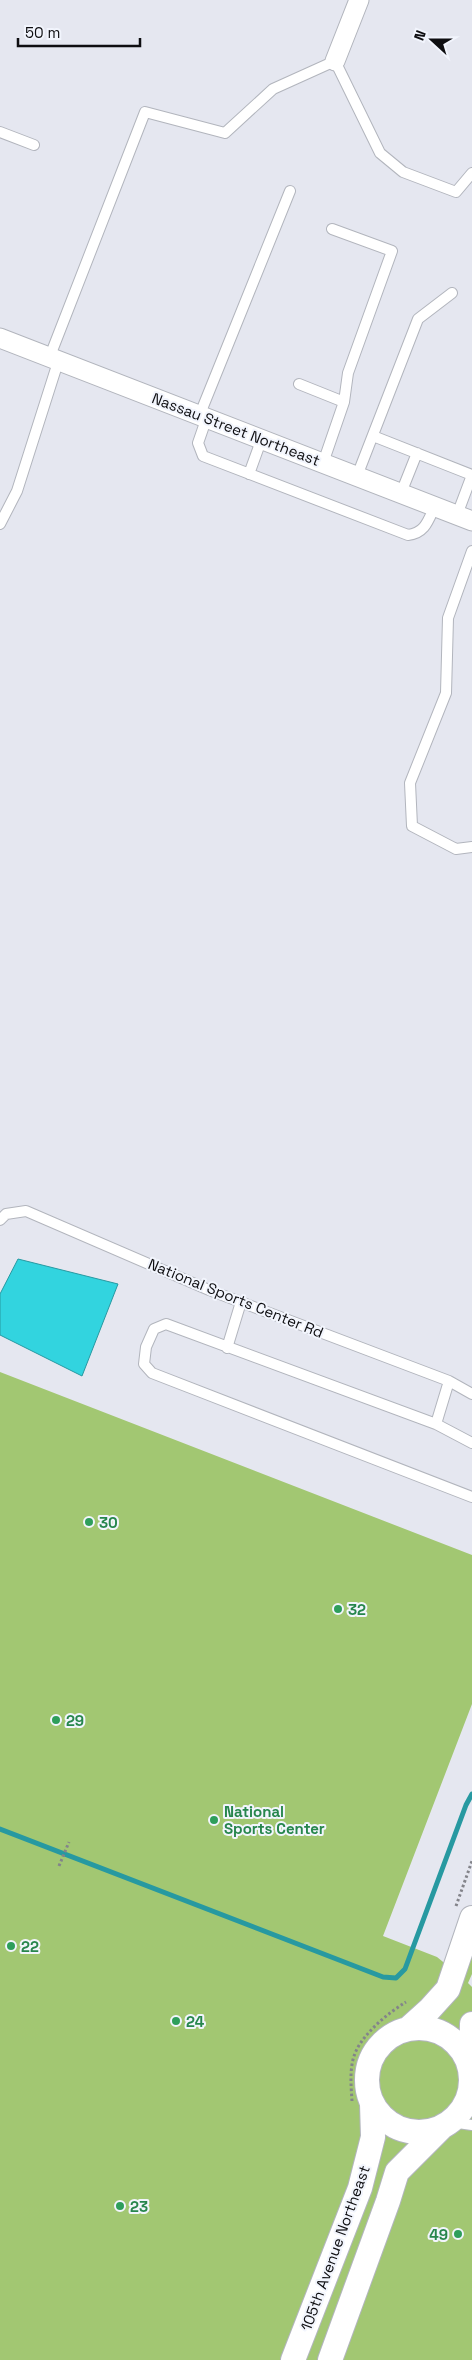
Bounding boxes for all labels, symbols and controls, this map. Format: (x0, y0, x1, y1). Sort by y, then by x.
scale bar (18, 15, 140, 47)
north arrow (407, 15, 457, 65)
text: 50 m (25, 23, 60, 42)
text: N (410, 28, 430, 43)
street label: Nassau Street Northeast (149, 388, 323, 470)
street label: National Sports Center Rd (146, 1254, 326, 1342)
place label: 30 (99, 1513, 118, 1532)
marker: 30 (83, 1516, 95, 1528)
place label: 32 (348, 1600, 366, 1619)
marker: 32 (332, 1603, 344, 1615)
place label: 29 (66, 1711, 84, 1730)
marker: 29 (50, 1714, 62, 1726)
place label: National Sports Center (224, 1802, 325, 1838)
marker: National Sports Center (208, 1814, 220, 1826)
place label: 22 (21, 1937, 39, 1956)
marker: 22 (5, 1940, 17, 1952)
place label: 24 (186, 2012, 205, 2031)
marker: 24 (170, 2015, 182, 2027)
street label: 105th Avenue Northeast (296, 2163, 374, 2333)
place label: 23 (130, 2197, 148, 2216)
marker: 23 (114, 2200, 126, 2212)
place label: 49 (429, 2225, 448, 2244)
marker: 49 (452, 2228, 464, 2240)

